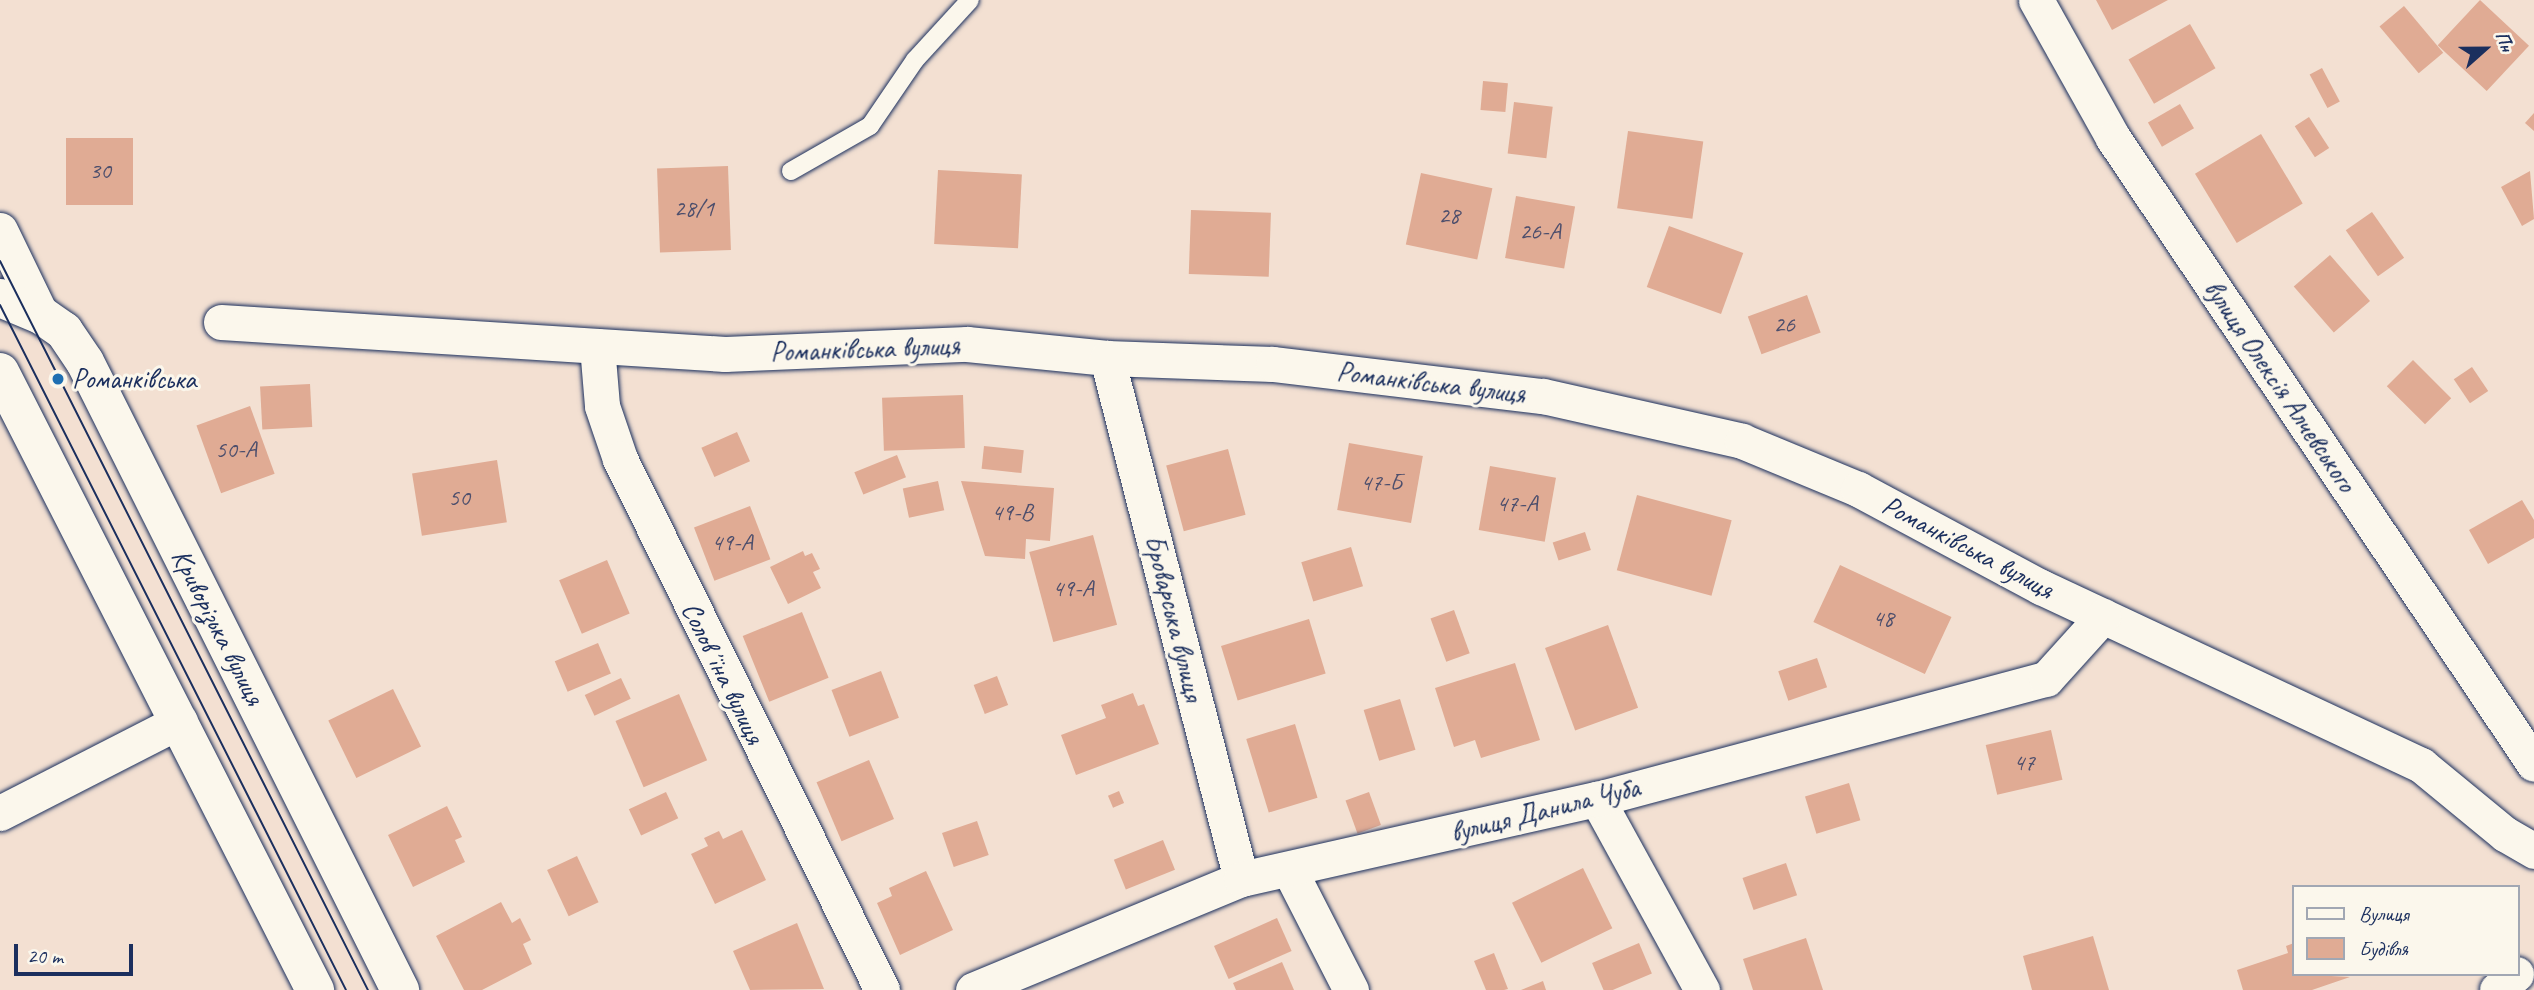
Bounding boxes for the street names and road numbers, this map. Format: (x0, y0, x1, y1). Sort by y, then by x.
street label: вулиця Олексія Алчевського (2196, 273, 2364, 499)
street label: Романківська вулиця (769, 329, 961, 369)
street label: Романківська вулиця (1334, 355, 1528, 411)
street label: Романківська вулиця (1876, 487, 2060, 607)
street label: Броварська вулиця (1137, 532, 1211, 704)
street label: Криворізька вулиця (164, 543, 272, 711)
street label: Соловʼїна вулиця (674, 596, 772, 750)
street label: вулиця Данила Чуба (1447, 770, 1643, 850)

